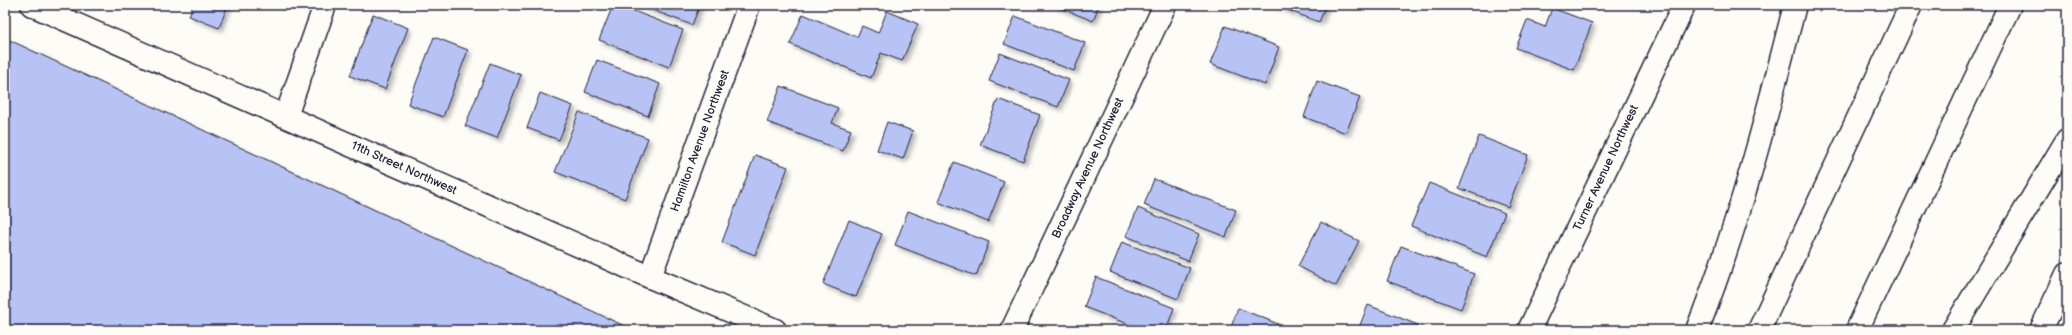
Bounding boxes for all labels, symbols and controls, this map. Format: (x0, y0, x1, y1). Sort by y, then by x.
street label: Hamilton Avenue Northwest (667, 68, 733, 214)
street label: Broadway Avenue Northwest (1049, 95, 1127, 241)
street label: Turner Avenue Northwest (1570, 102, 1642, 233)
street label: 11th Street Northwest (349, 138, 459, 198)

